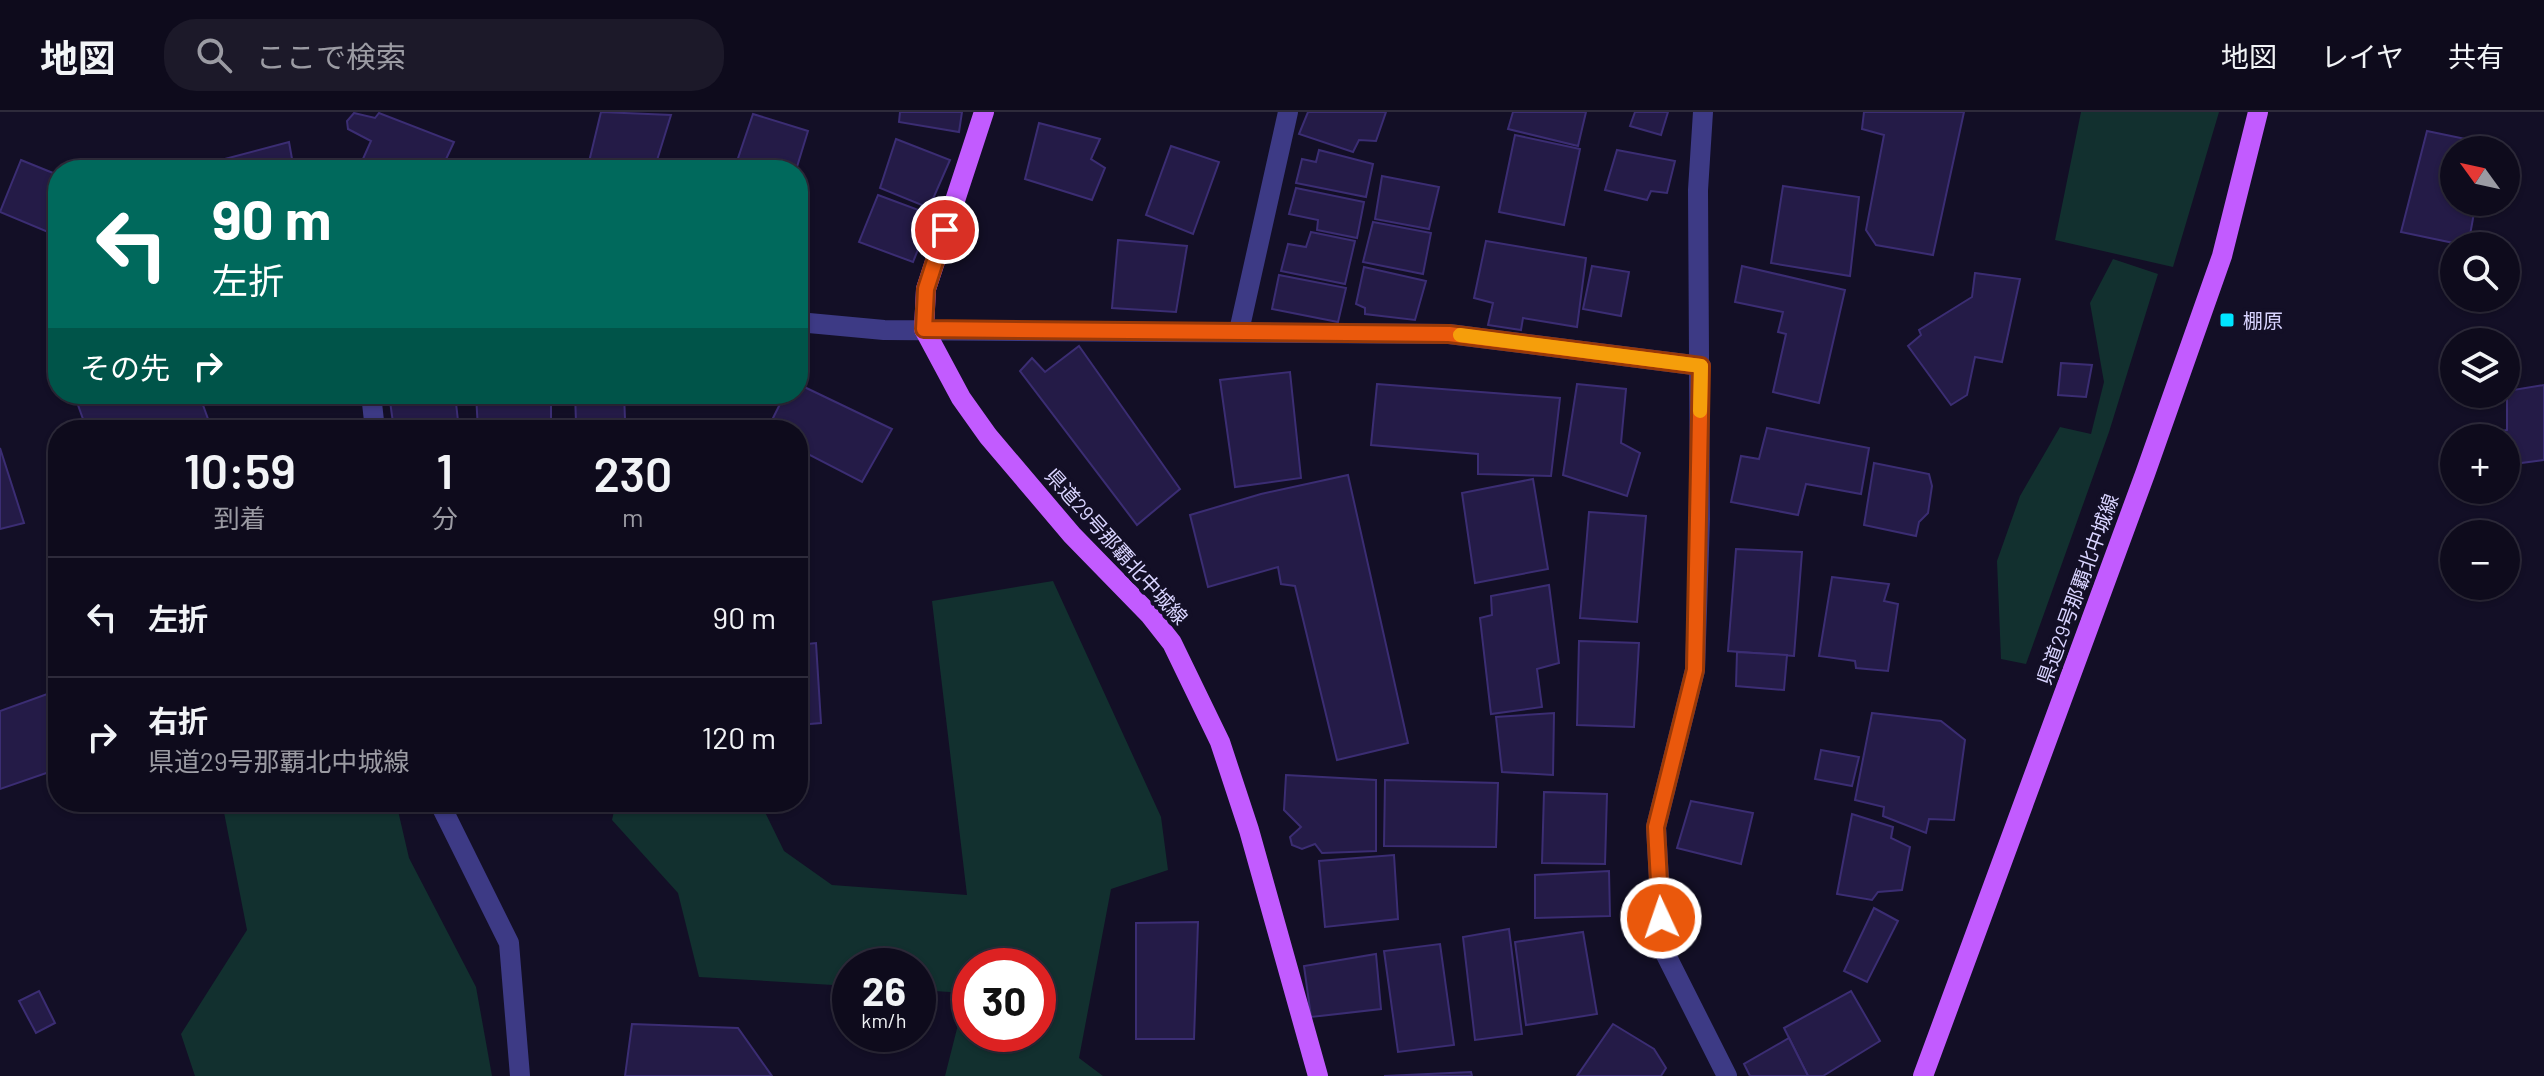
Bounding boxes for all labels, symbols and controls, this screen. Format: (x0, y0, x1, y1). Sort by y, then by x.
search box (164, 19, 724, 91)
icon: search (192, 33, 236, 77)
text: 地図 (40, 34, 116, 80)
text: ここで検索 (256, 38, 406, 74)
text: 地図 (2221, 39, 2277, 73)
text: レイヤ (2321, 39, 2404, 73)
text: 共有 (2448, 39, 2504, 73)
north arrow (2440, 136, 2520, 216)
map controls (2440, 136, 2520, 600)
text: 90 m (212, 184, 332, 251)
icon: left (80, 192, 184, 296)
pin (911, 196, 979, 264)
icon: arrive (923, 208, 967, 252)
button: search (2440, 232, 2520, 312)
text: 左折 (212, 258, 284, 301)
place label: 棚原 (2243, 308, 2283, 332)
marker: 棚原 (2218, 311, 2236, 329)
button: layers (2440, 328, 2520, 408)
icon: right (186, 344, 230, 388)
text: その先 (80, 349, 170, 385)
button: + (2440, 424, 2520, 504)
text: 10:59 (184, 441, 296, 499)
text: 1 (436, 441, 453, 499)
text: 230 (593, 444, 672, 502)
street label: 県道29号那覇北中城線 (1041, 463, 1193, 629)
street label: 県道29号那覇北中城線 (2031, 490, 2123, 688)
text: m (622, 501, 644, 532)
text: 到着 (214, 502, 266, 533)
text: 分 (432, 502, 458, 533)
button: − (2440, 520, 2520, 600)
icon: left (80, 595, 124, 639)
text: 90 m (713, 599, 776, 635)
text: 左折 (148, 600, 208, 636)
text: 右折 (148, 702, 208, 738)
icon: right (80, 715, 124, 759)
text: 120 m (702, 719, 776, 755)
text: 県道29号那覇北中城線 (148, 745, 409, 776)
position arrow (1619, 876, 1703, 960)
speed limit sign: 30 (952, 948, 1056, 1052)
text: 26 (862, 966, 906, 1014)
text: km/h (861, 1008, 907, 1032)

